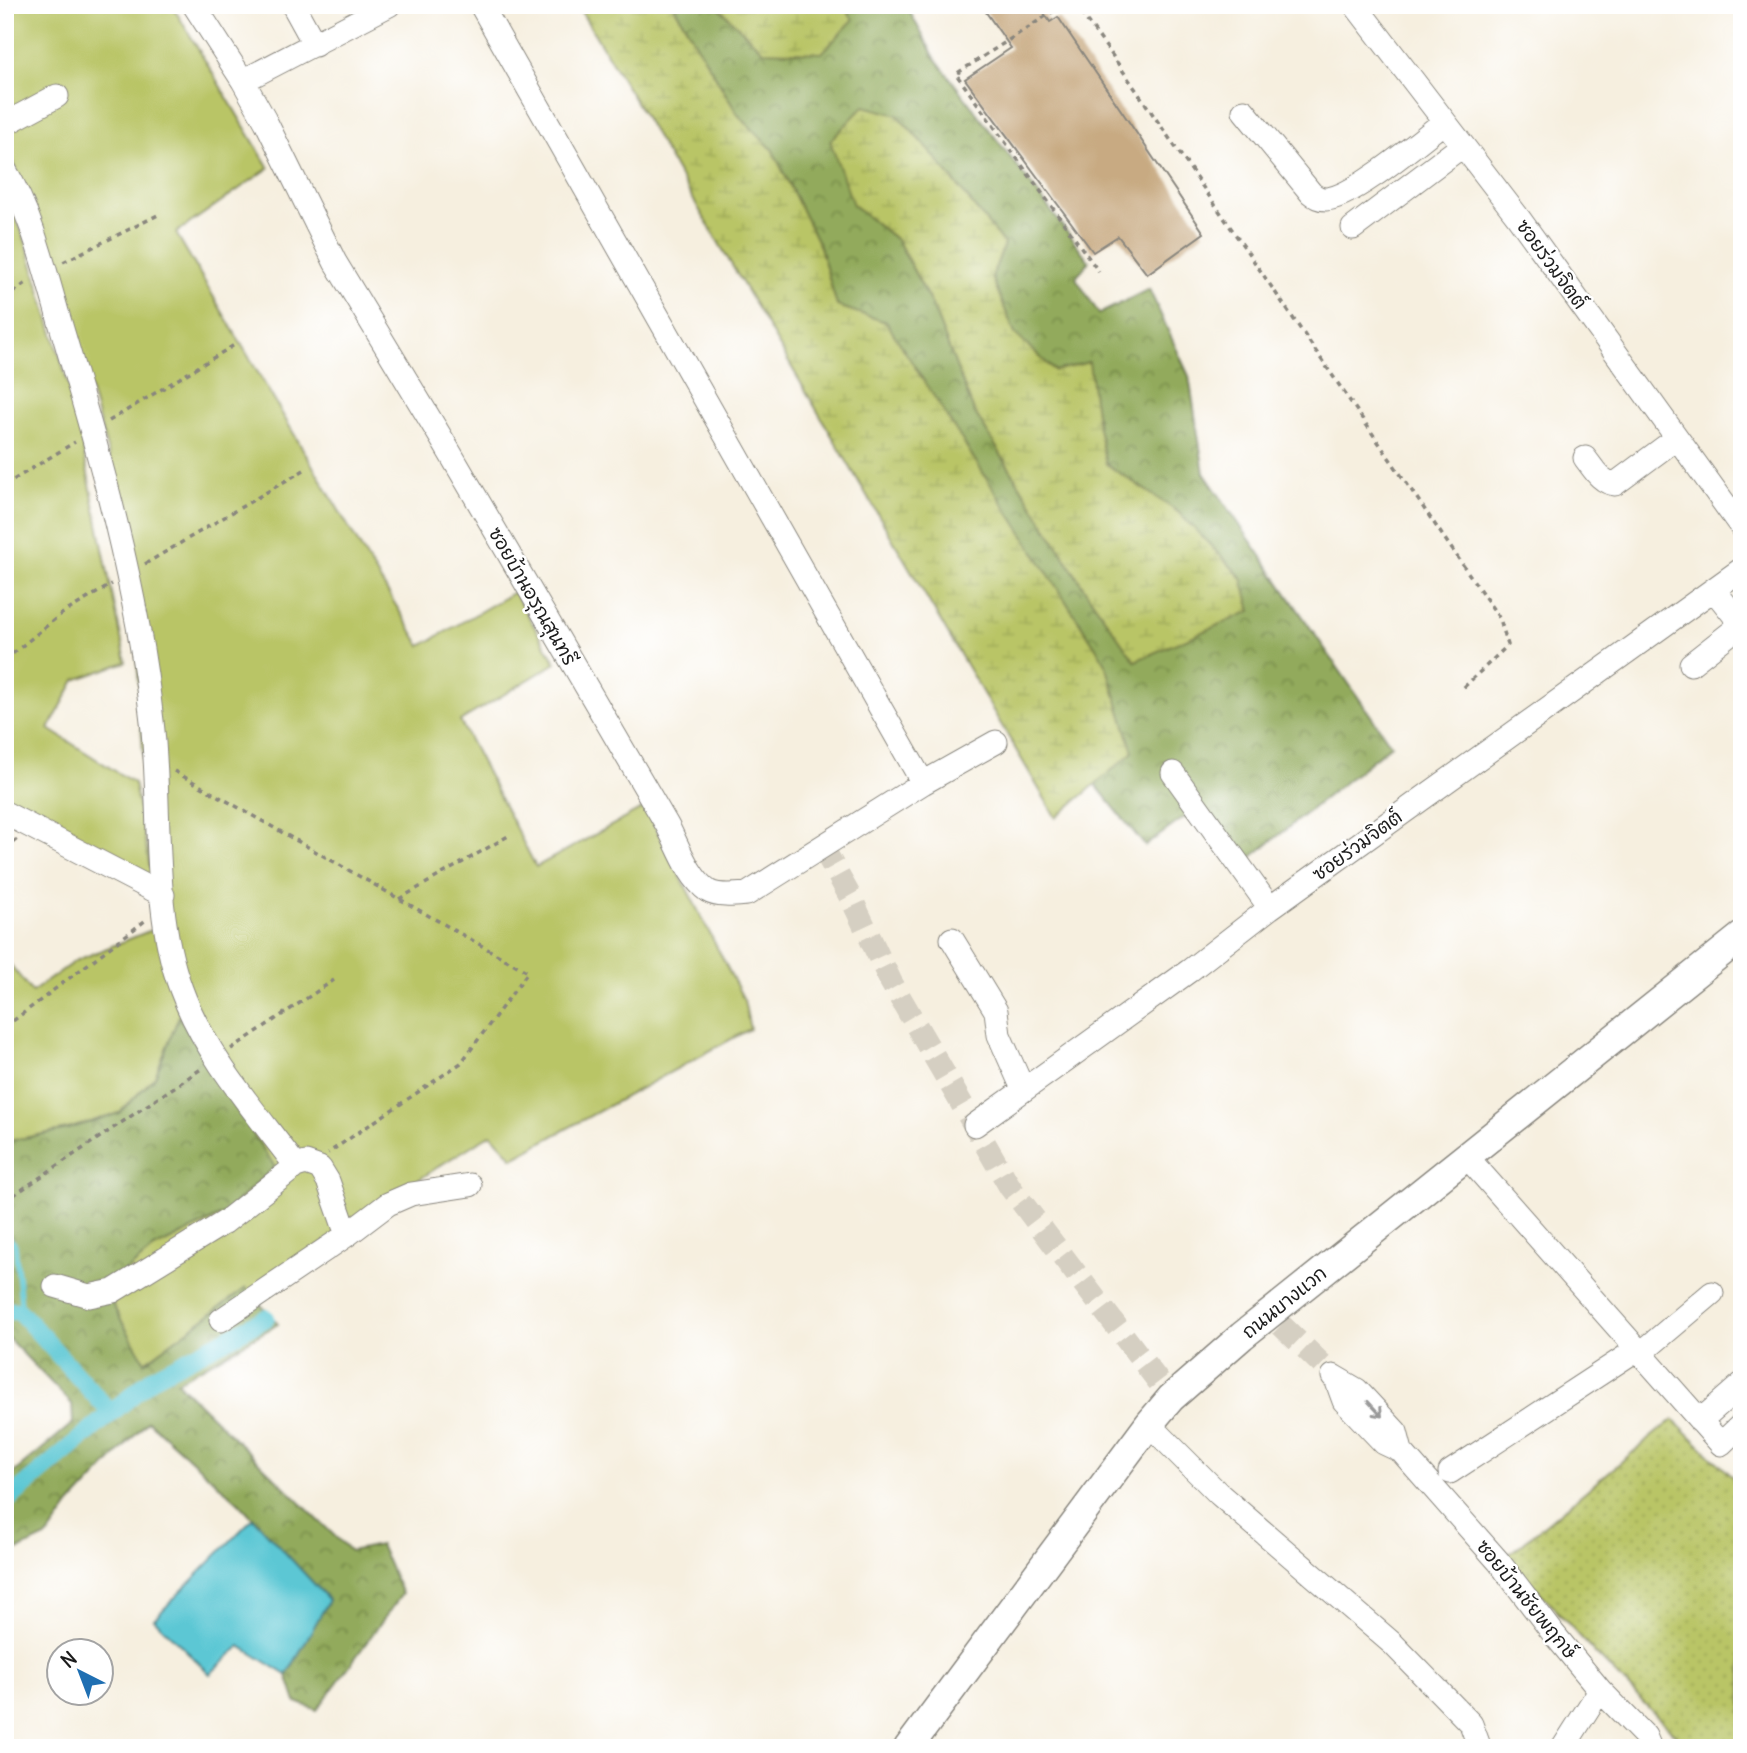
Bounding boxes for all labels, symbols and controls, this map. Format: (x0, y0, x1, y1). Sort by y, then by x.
street label: ซอยร่วมจิตต์ (1511, 214, 1593, 314)
street label: ซอยบ้านอรุณสุนทรี (481, 523, 582, 671)
street label: ซอยร่วมจิตต์ (1307, 804, 1407, 886)
street label: ถนนบางแวก (1237, 1261, 1331, 1343)
one-way arrow (1367, 1401, 1384, 1418)
street label: ซอยบ้านชัยพฤกษ์ (1471, 1534, 1583, 1664)
north arrow (46, 1638, 116, 1708)
text: N (56, 1646, 82, 1673)

